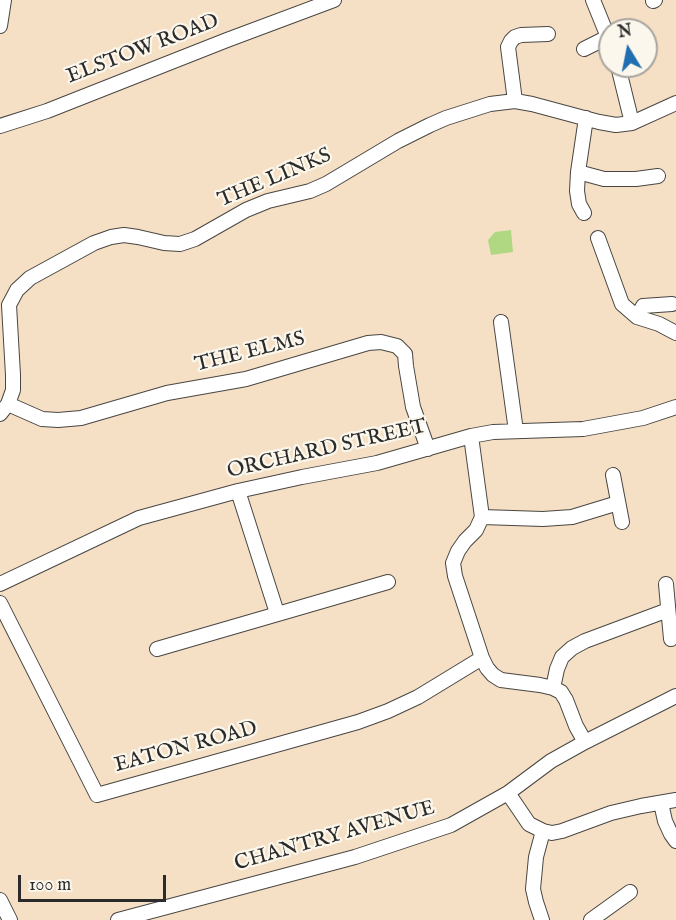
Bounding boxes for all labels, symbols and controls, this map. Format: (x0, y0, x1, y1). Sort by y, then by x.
street label: ELSTOW ROAD (63, 9, 223, 91)
north arrow (598, 18, 658, 78)
text: N (617, 21, 634, 43)
street label: THE LINKS (215, 144, 335, 214)
street label: THE ELMS (192, 327, 308, 379)
street label: ORCHARD STREET (225, 415, 429, 485)
street label: EATON ROAD (112, 717, 260, 779)
street label: CHANTRY AVENUE (232, 796, 438, 878)
scale bar (21, 863, 170, 901)
text: 100 m (29, 874, 71, 897)

